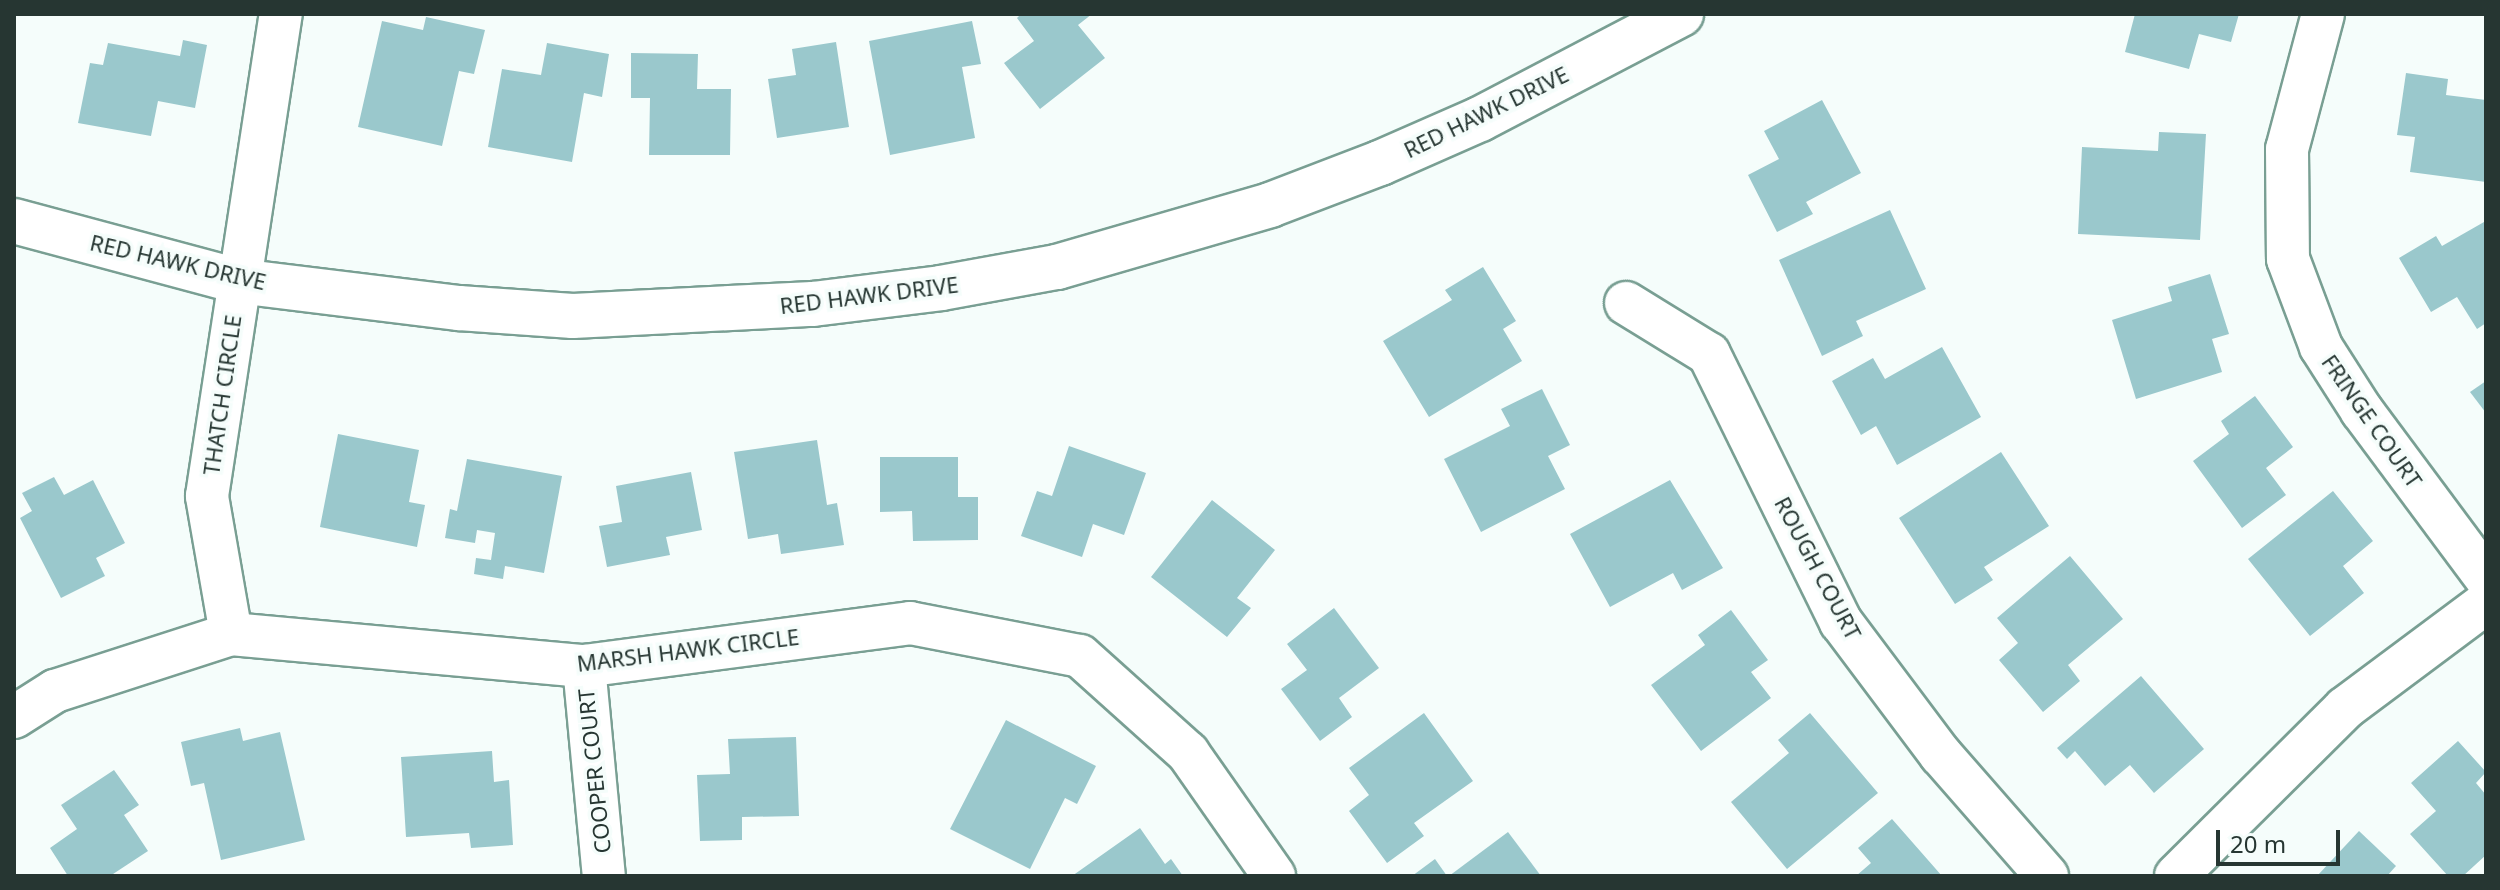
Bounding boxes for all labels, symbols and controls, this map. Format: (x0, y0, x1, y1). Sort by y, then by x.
street label: RED HAWK DRIVE (1399, 61, 1573, 163)
street label: RED HAWK DRIVE (88, 229, 268, 295)
street label: RED HAWK DRIVE (778, 271, 960, 319)
street label: THATCH CIRCLE (198, 313, 246, 477)
street label: FRINGE COURT (2316, 350, 2428, 492)
street label: ROUGH COURT (1769, 492, 1867, 644)
street label: MARSH HAWK CIRCLE (575, 623, 801, 677)
street label: COOPER COURT (572, 687, 616, 855)
scale bar (2220, 814, 2344, 864)
text: 20 m (2230, 827, 2286, 860)

